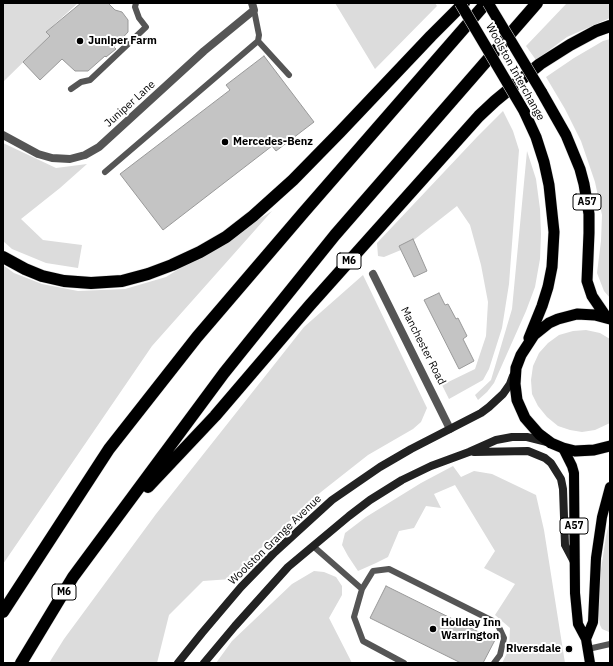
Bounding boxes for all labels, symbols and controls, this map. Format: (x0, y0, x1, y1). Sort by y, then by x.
street label: Woolston Interchange (483, 21, 547, 123)
place label: Juniper Farm (88, 34, 157, 48)
marker: Juniper Farm (75, 36, 85, 46)
street label: Juniper Lane (102, 78, 158, 130)
place label: Mercedes-Benz (233, 135, 313, 149)
marker: Mercedes-Benz (220, 137, 230, 147)
road number: A57 (573, 194, 601, 210)
road number: M6 (337, 253, 361, 269)
street label: Manchester Road (398, 305, 448, 387)
street label: Woolston Grange Avenue (226, 492, 324, 588)
road number: A57 (560, 518, 588, 534)
road number: M6 (52, 584, 76, 600)
place label: Holiday Inn Warrington (441, 616, 501, 642)
marker: Holiday Inn Warrington (428, 624, 438, 634)
place label: Riversdale (506, 642, 561, 656)
marker: Riversdale (564, 644, 574, 654)

